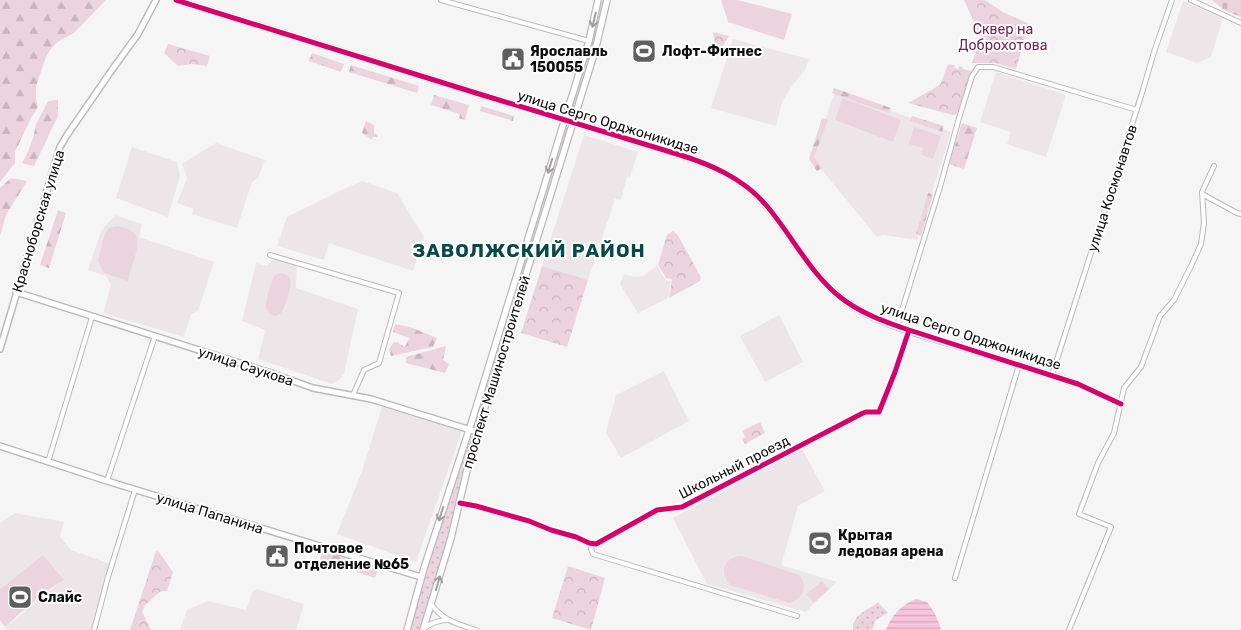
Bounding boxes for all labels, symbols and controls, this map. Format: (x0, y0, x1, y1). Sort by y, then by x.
one-way arrow (588, 12, 598, 28)
park label: Сквер на Доброхотова (959, 21, 1047, 54)
sports icon: Лофт-Фитнес (631, 38, 657, 64)
place label: Ярославль 150055 (530, 43, 608, 76)
place label: Лофт-Фитнес (662, 43, 762, 60)
public building icon: Ярославль 150055 (500, 46, 526, 72)
street label: улица Серго Орджоникидзе (515, 87, 701, 158)
street label: улица Космонавтов (1084, 122, 1141, 254)
street label: Красноборская улица (9, 148, 68, 294)
one-way arrow (545, 158, 555, 174)
district label: ЗАВОЛЖСКИЙ РАЙОН (412, 239, 646, 262)
street label: проспект Машиностроителей (459, 274, 534, 471)
street label: улица Серго Орджоникидзе (879, 299, 1063, 374)
street label: улица Саукова (196, 343, 296, 390)
street label: Школьный проезд (676, 432, 792, 503)
street label: улица Папанина (154, 489, 265, 538)
one-way arrow (436, 506, 446, 522)
place label: Крытая ледовая арена (838, 527, 944, 560)
sports icon: Крытая ледовая арена (807, 530, 833, 556)
place label: Почтовое отделение №65 (294, 540, 409, 573)
public building icon: Почтовое отделение №65 (264, 543, 290, 569)
one-way arrow (433, 576, 443, 592)
sports icon: Слайс (7, 584, 33, 610)
place label: Слайс (38, 589, 82, 606)

